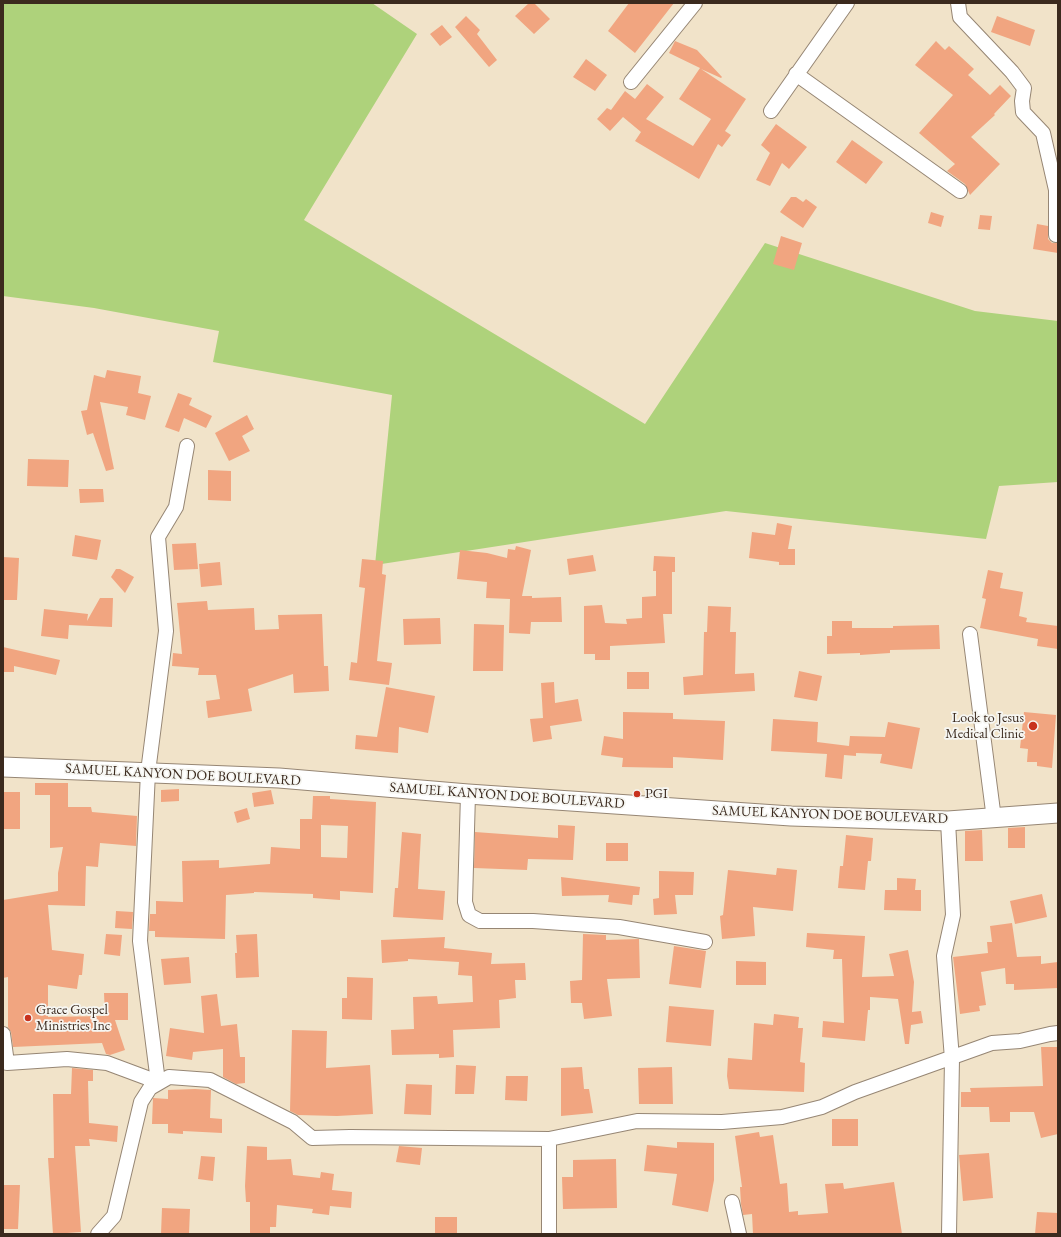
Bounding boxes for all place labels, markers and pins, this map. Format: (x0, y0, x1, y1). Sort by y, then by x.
place label: Look to Jesus Medical Clinic (945, 710, 1024, 742)
marker: Look to Jesus Medical Clinic (1027, 720, 1039, 732)
place label: PGI (645, 786, 668, 802)
marker: PGI (632, 789, 642, 799)
place label: Grace Gospel Ministries Inc (36, 1002, 111, 1034)
marker: Grace Gospel Ministries Inc (23, 1013, 33, 1023)

